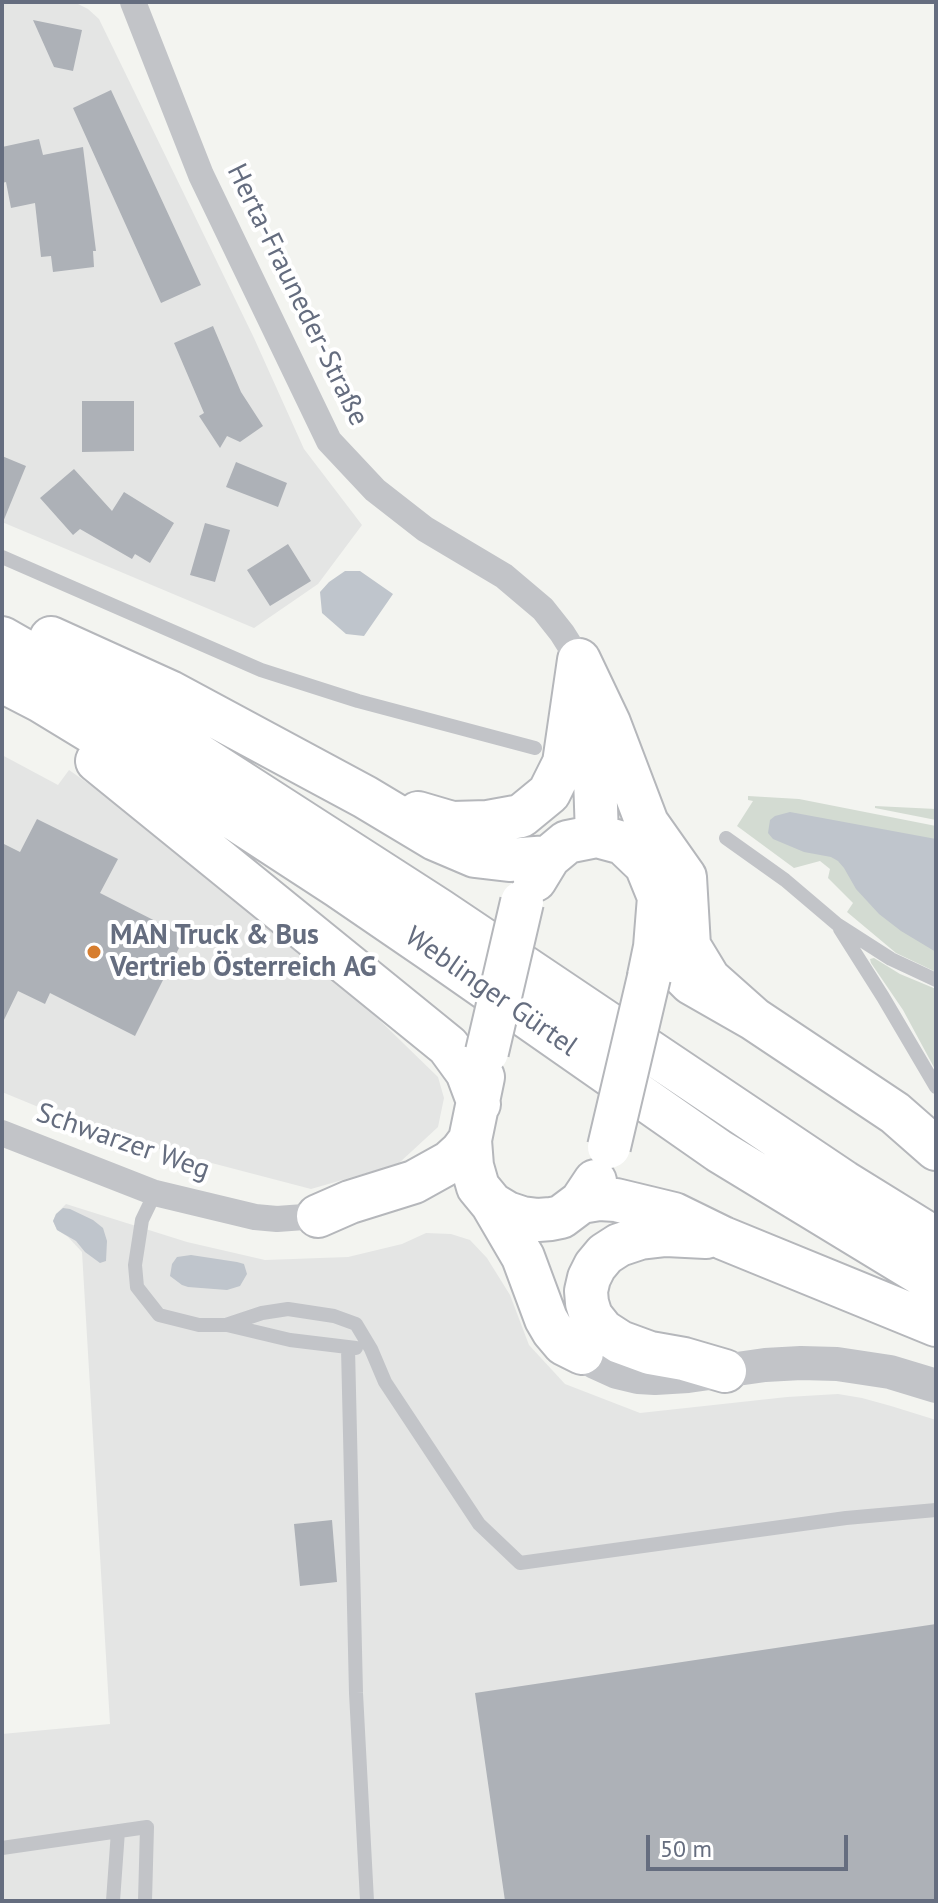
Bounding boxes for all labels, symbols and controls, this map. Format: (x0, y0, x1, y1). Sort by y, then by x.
street label: Herta-Frauneder-Straße (219, 159, 375, 431)
place label: MAN Truck & Bus Vertrieb Österreich AG (110, 919, 377, 985)
street label: Weblinger Gürtel (398, 920, 584, 1064)
marker: MAN Truck & Bus Vertrieb Österreich AG (85, 943, 103, 961)
street label: Schwarzer Weg (32, 1097, 214, 1187)
scale bar (650, 1819, 852, 1869)
text: 50 m (660, 1833, 712, 1864)

